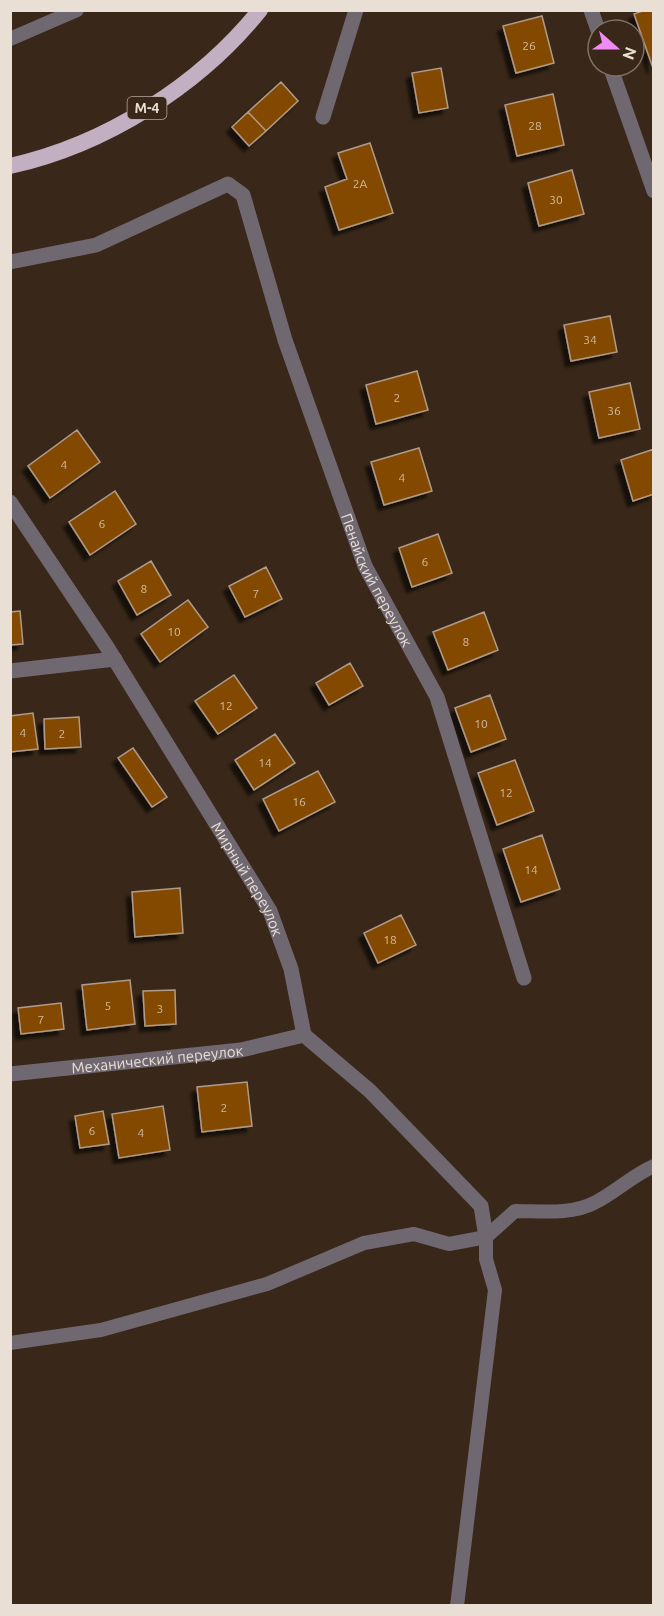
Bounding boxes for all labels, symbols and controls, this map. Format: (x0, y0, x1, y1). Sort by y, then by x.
north arrow (586, 18, 646, 78)
house number: 26 (522, 39, 536, 52)
text: N (619, 45, 641, 62)
road number: М-4 (128, 97, 166, 119)
house number: 28 (528, 119, 542, 132)
house number: 2А (353, 177, 367, 190)
house number: 30 (549, 193, 563, 206)
house number: 34 (583, 333, 597, 346)
house number: 2 (394, 391, 400, 404)
house number: 36 (607, 404, 621, 417)
house number: 4 (61, 458, 68, 471)
house number: 4 (399, 471, 406, 484)
street label: Пенайский переулок (338, 511, 416, 650)
house number: 6 (99, 517, 106, 530)
house number: 6 (422, 555, 429, 568)
house number: 8 (141, 582, 148, 595)
house number: 7 (253, 587, 259, 600)
house number: 10 (167, 625, 181, 638)
house number: 8 (463, 635, 470, 648)
house number: 12 (219, 699, 233, 712)
house number: 10 (474, 717, 488, 730)
house number: 4 (20, 726, 27, 739)
house number: 2 (59, 727, 65, 740)
house number: 14 (258, 756, 272, 769)
house number: 12 (499, 786, 513, 799)
house number: 16 (292, 795, 306, 808)
street label: Мирный переулок (208, 819, 287, 938)
house number: 14 (524, 863, 538, 876)
house number: 18 (383, 933, 397, 946)
house number: 5 (105, 999, 111, 1012)
house number: 3 (157, 1002, 163, 1015)
house number: 7 (38, 1013, 44, 1026)
street label: Механический переулок (70, 1041, 244, 1076)
house number: 2 (221, 1101, 227, 1114)
house number: 6 (89, 1124, 96, 1137)
house number: 4 (138, 1126, 145, 1139)

